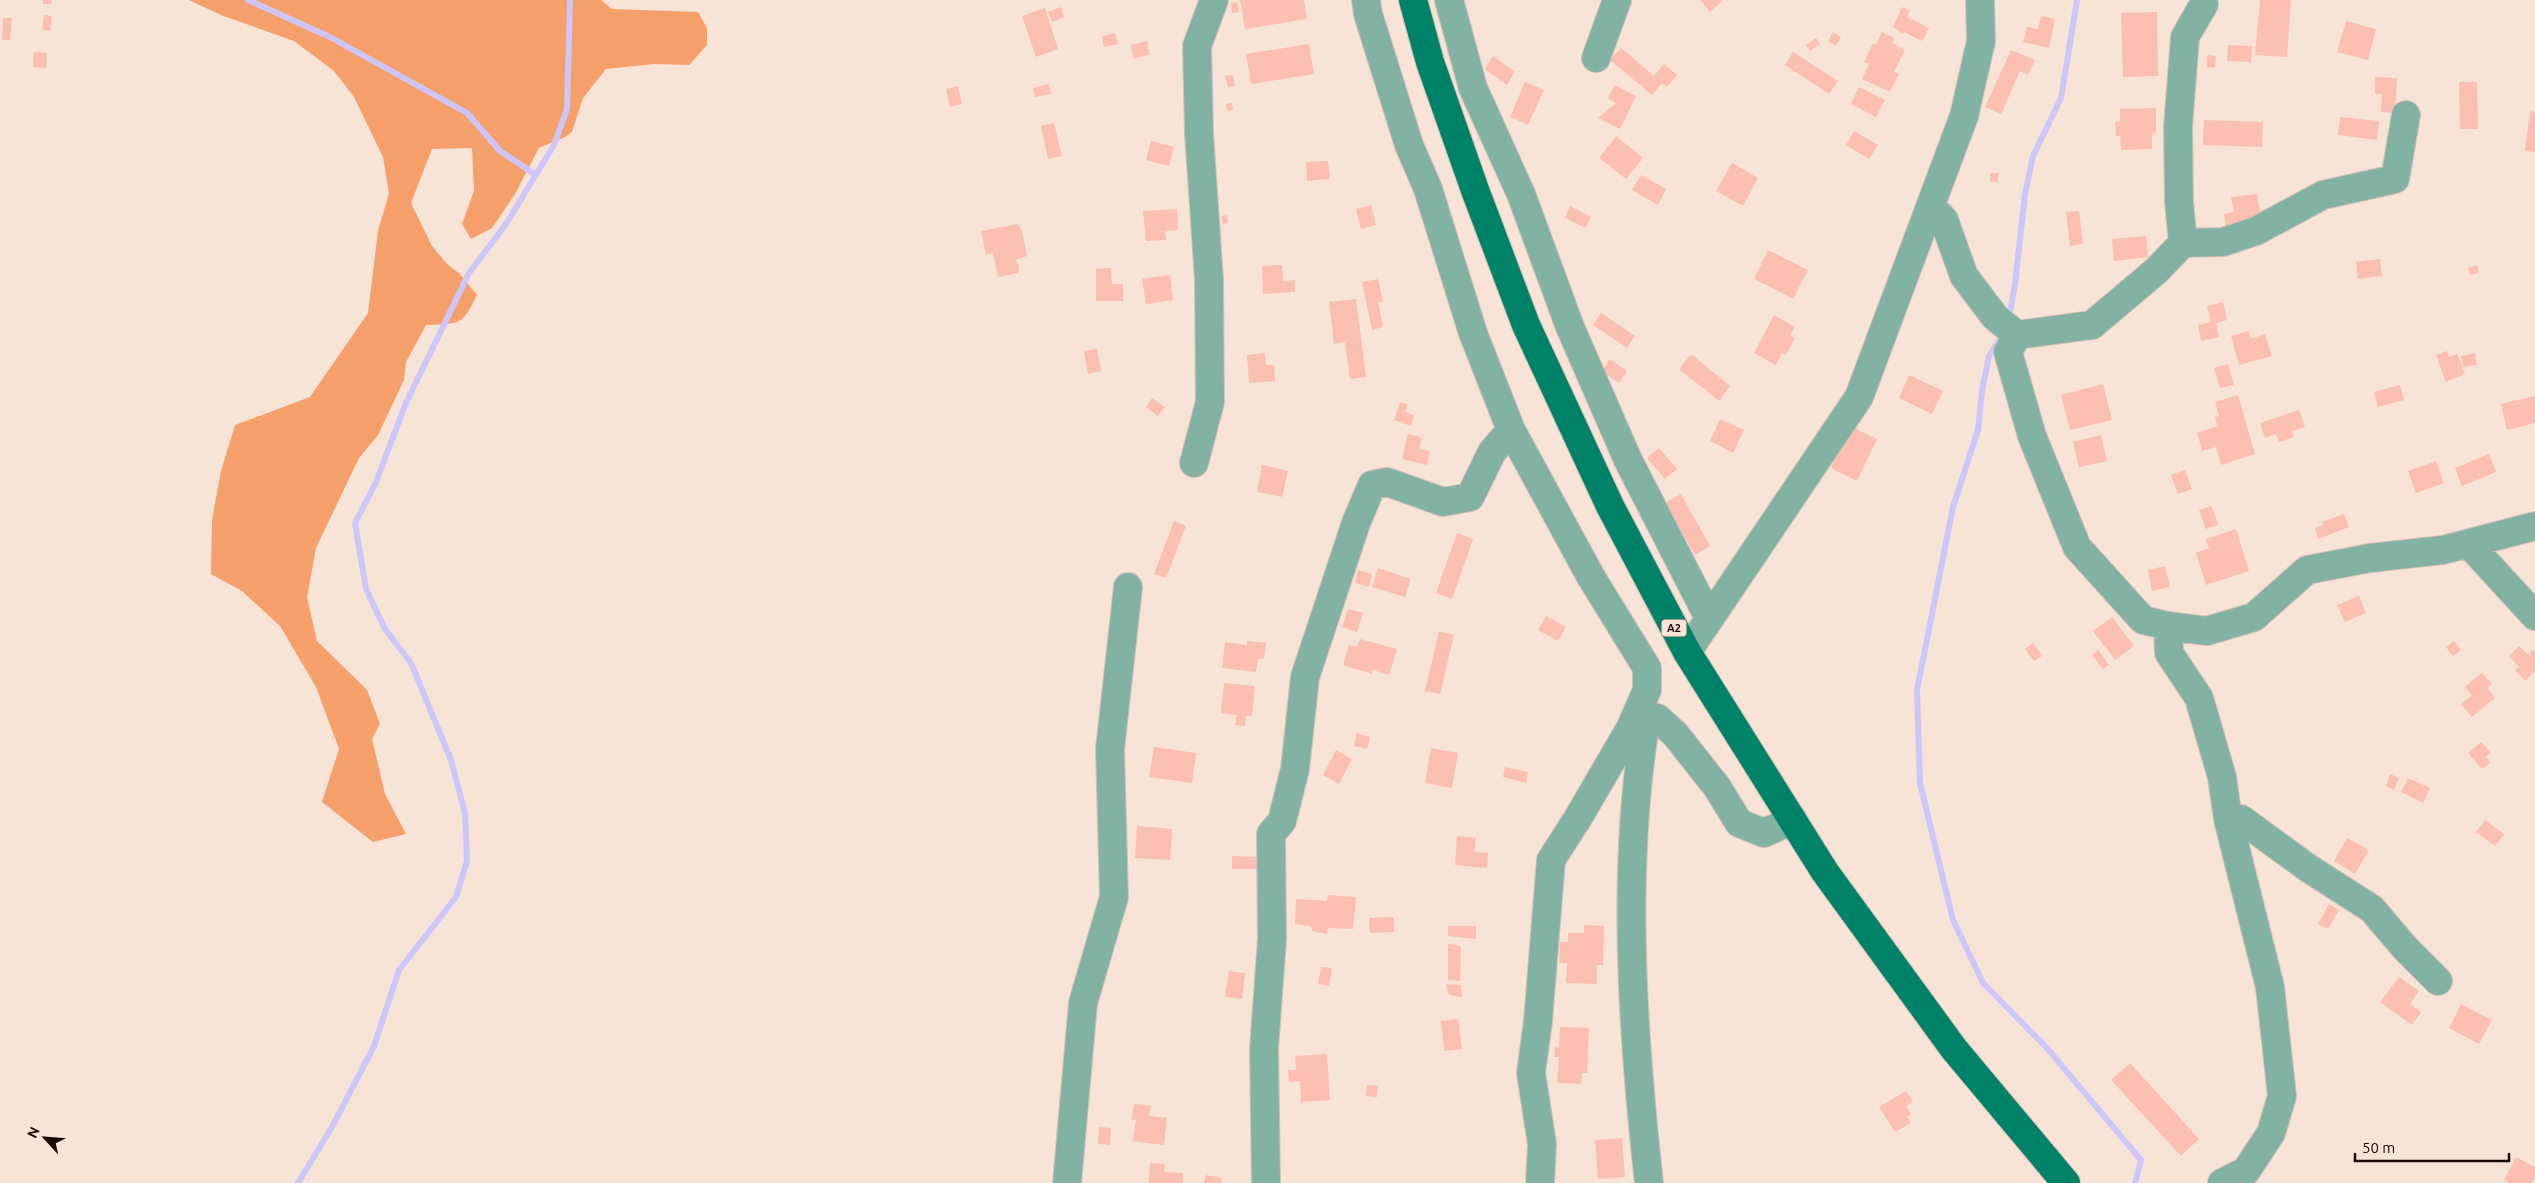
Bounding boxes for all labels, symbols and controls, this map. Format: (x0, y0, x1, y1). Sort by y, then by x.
road number: A2 (1662, 620, 1686, 636)
north arrow (20, 1113, 70, 1163)
text: N (24, 1124, 43, 1141)
scale bar (2355, 1130, 2509, 1162)
text: 50 m (2362, 1139, 2395, 1156)

